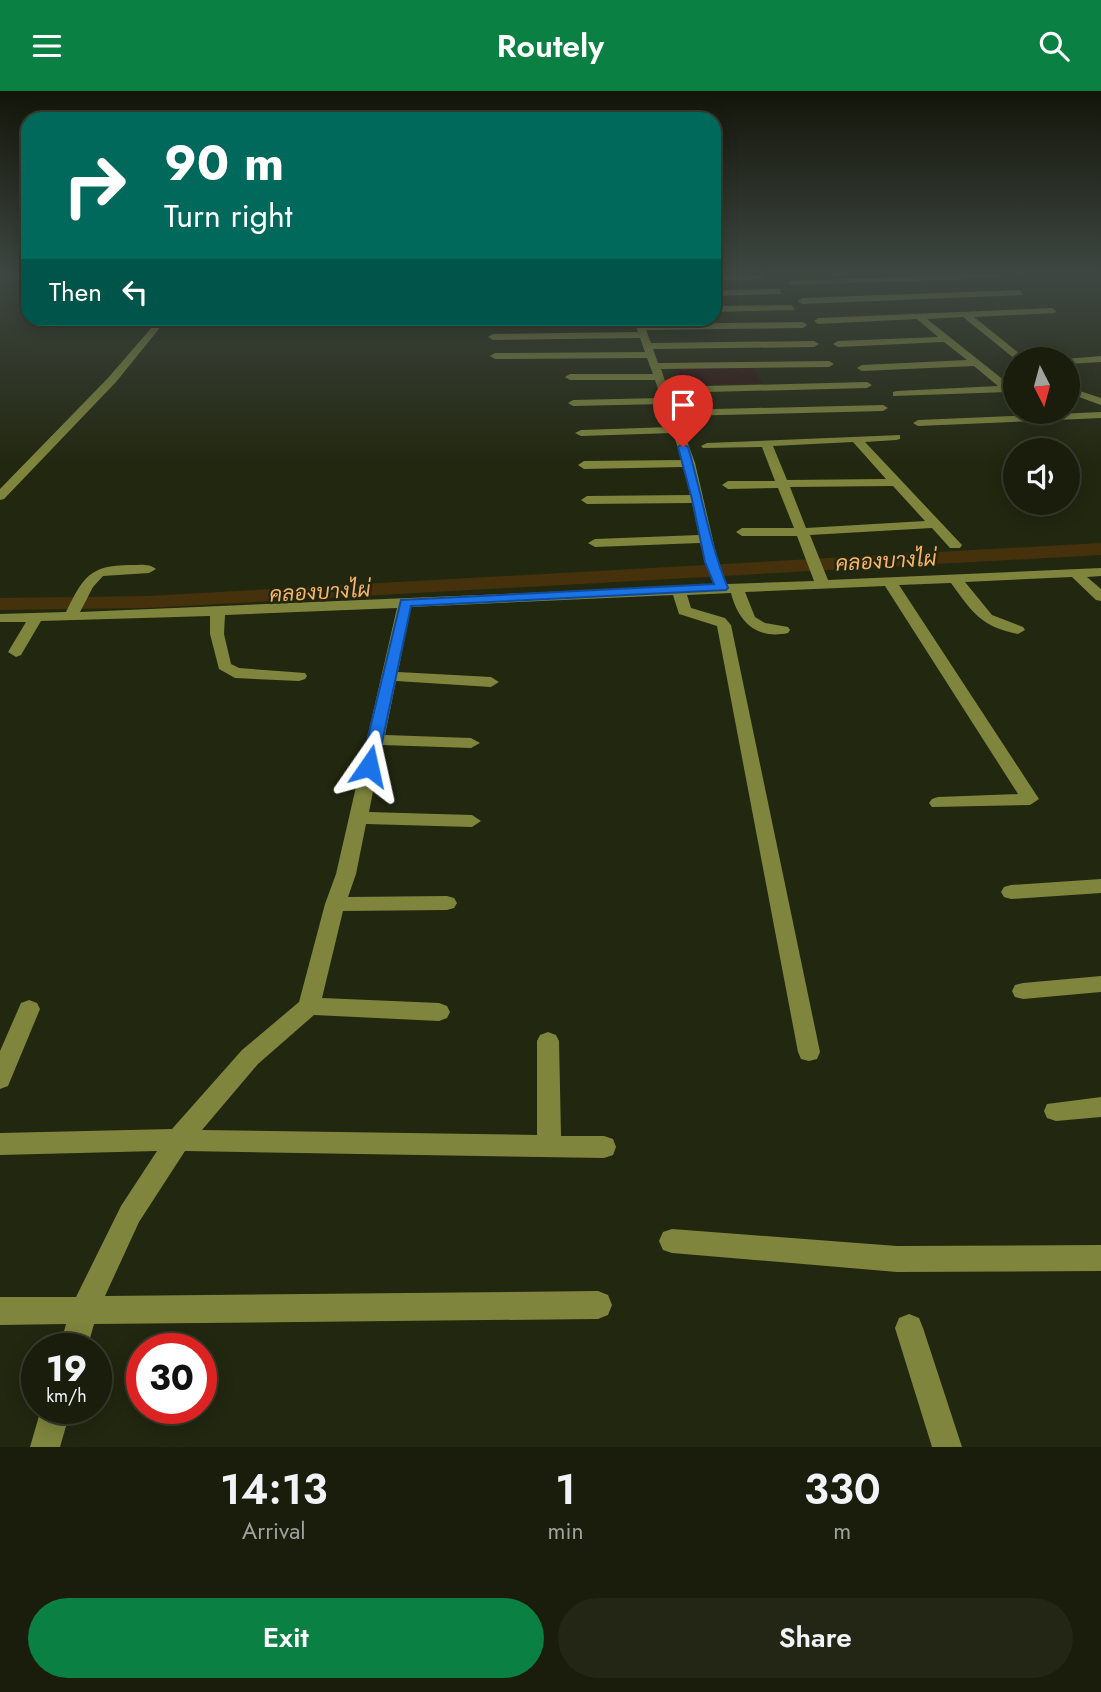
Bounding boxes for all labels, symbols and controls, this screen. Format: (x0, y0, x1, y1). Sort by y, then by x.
text: Routely (497, 23, 604, 69)
icon: menu (28, 27, 66, 65)
icon: search (1035, 27, 1073, 65)
text: 90 m (164, 128, 284, 198)
icon: right (49, 140, 140, 231)
text: Turn right (164, 193, 293, 239)
text: Then (49, 273, 102, 311)
icon: left (116, 273, 154, 311)
north arrow (1003, 347, 1080, 423)
map controls (1003, 347, 1080, 515)
pin (653, 375, 713, 447)
icon: arrive (664, 386, 702, 424)
button: sound (1003, 438, 1080, 515)
water label: คลองบางไผ่ (835, 543, 938, 579)
water label: คลองบางไผ่ (269, 574, 372, 610)
position arrow (332, 729, 406, 803)
speed limit sign: 30 (126, 1333, 217, 1424)
text: 19 (46, 1344, 87, 1394)
text: km/h (46, 1383, 87, 1409)
text: 14:13 (220, 1459, 327, 1520)
text: 1 (555, 1459, 576, 1520)
text: 330 (804, 1459, 881, 1520)
text: Arrival (242, 1514, 306, 1548)
text: min (548, 1514, 584, 1548)
text: m (833, 1514, 851, 1548)
button: Exit (28, 1598, 544, 1678)
button: Share (558, 1598, 1073, 1678)

